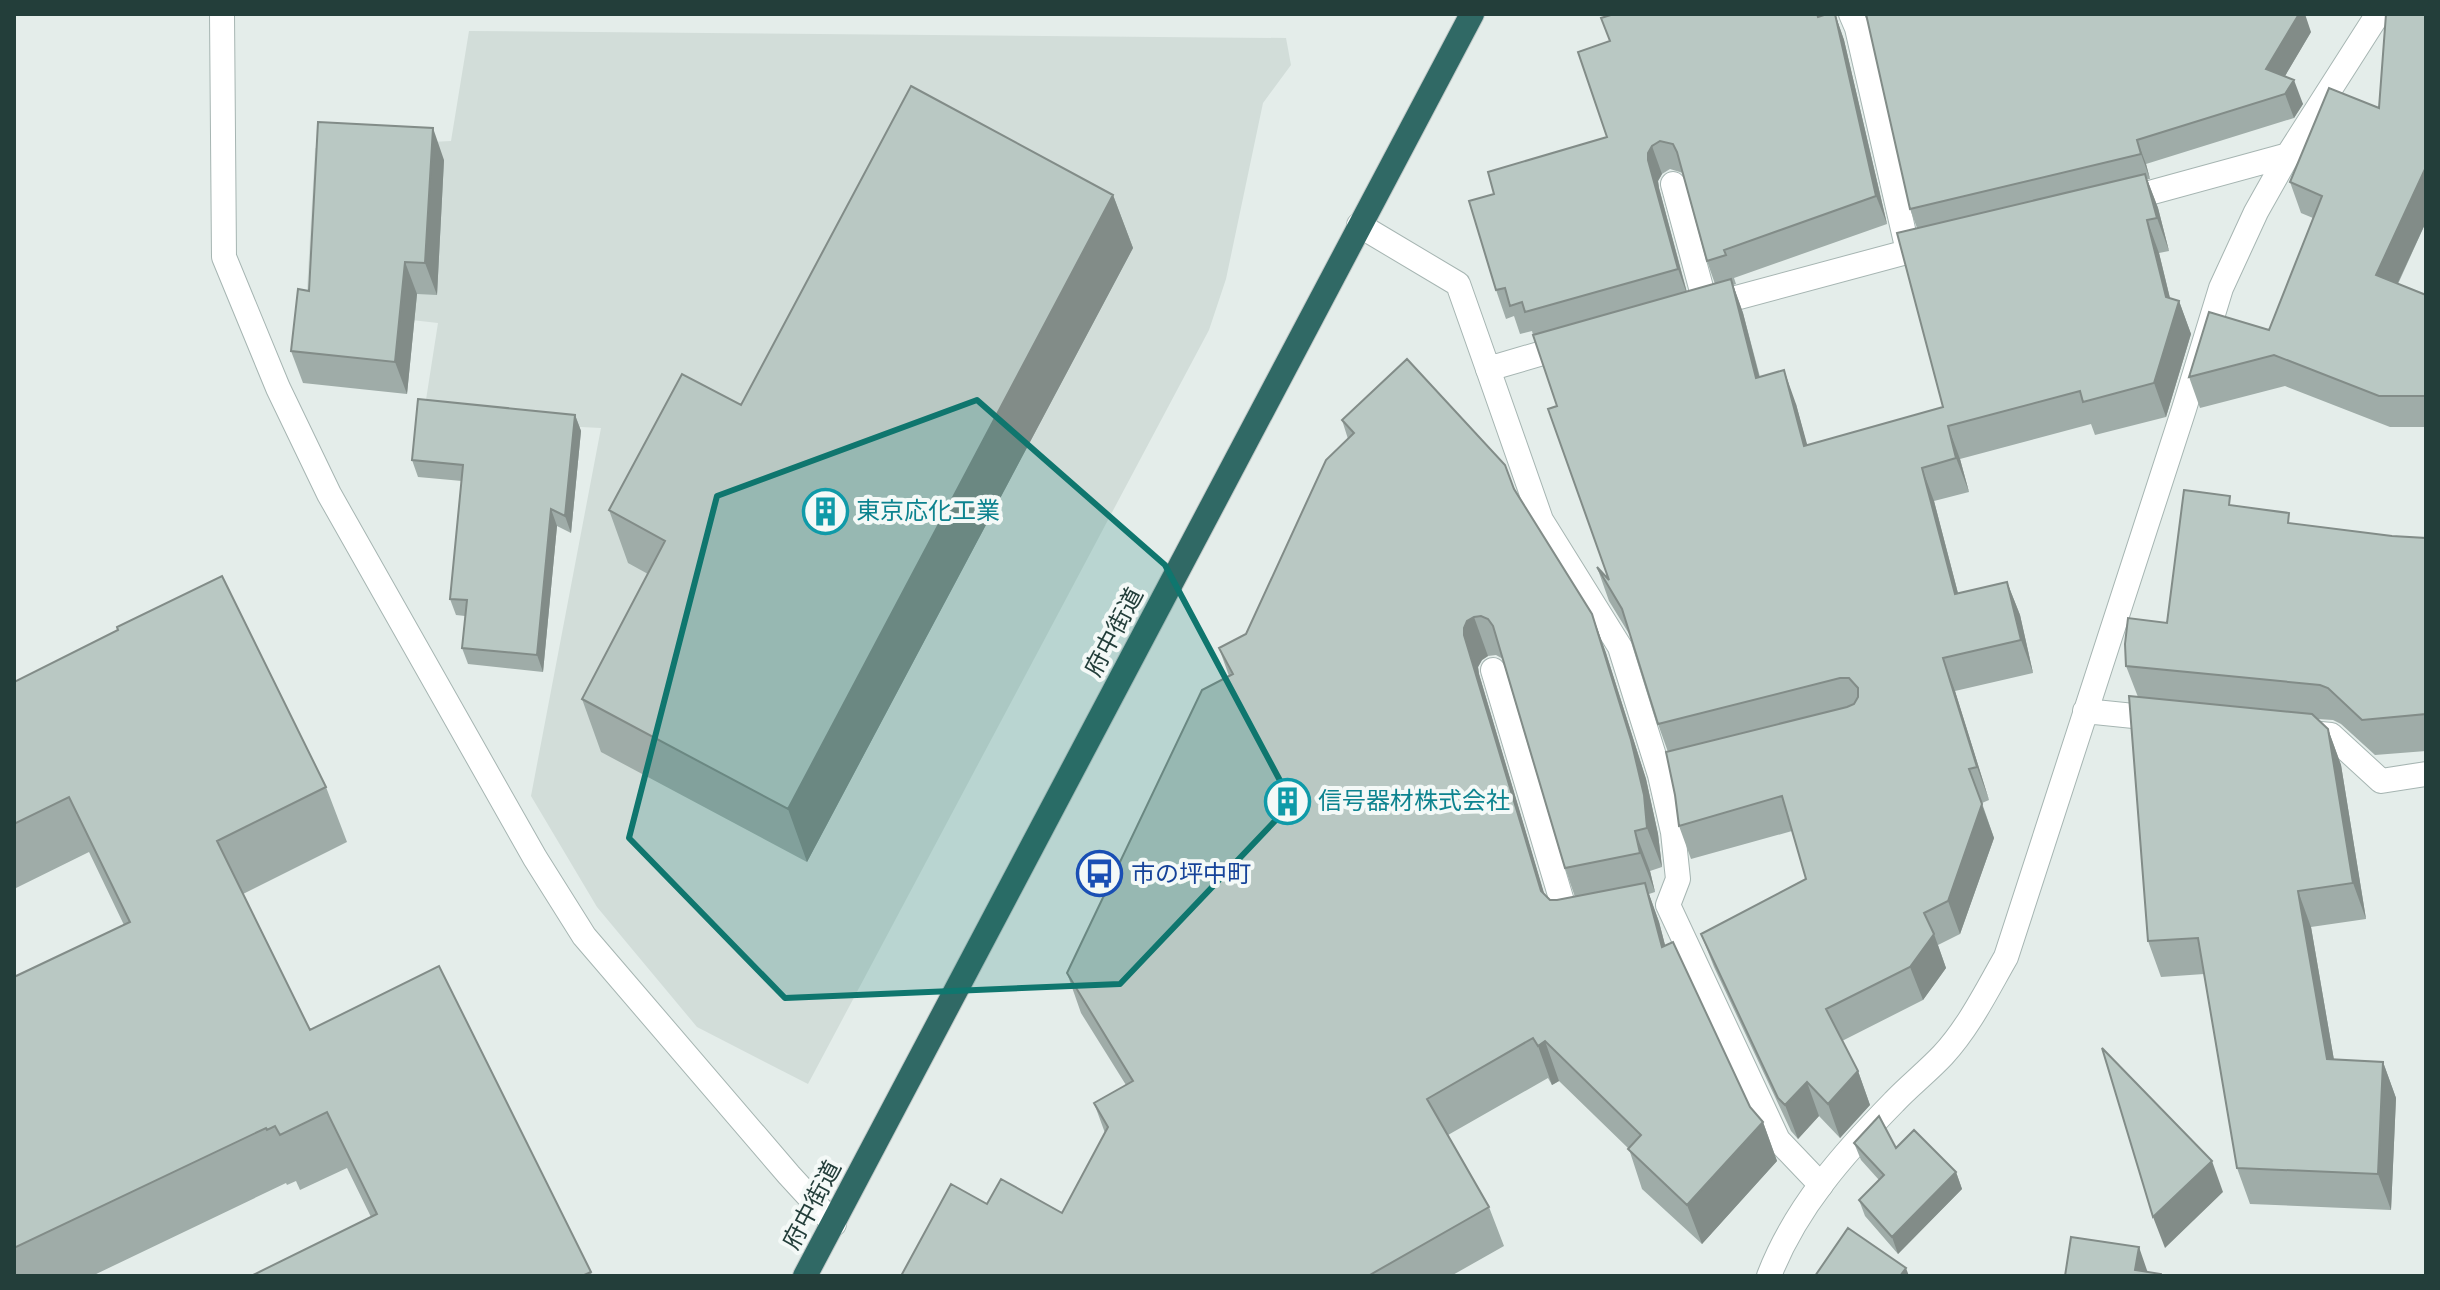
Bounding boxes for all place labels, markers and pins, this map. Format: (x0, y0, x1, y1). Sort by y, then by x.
building icon: 東京応化工業 (801, 487, 849, 535)
place label: 東京応化工業 (856, 497, 1000, 524)
building icon: 信号器材株式会社 (1263, 777, 1311, 825)
place label: 信号器材株式会社 (1318, 787, 1510, 814)
bus stop icon: 市の坪中町 (1076, 850, 1124, 898)
place label: 市の坪中町 (1131, 860, 1251, 887)

